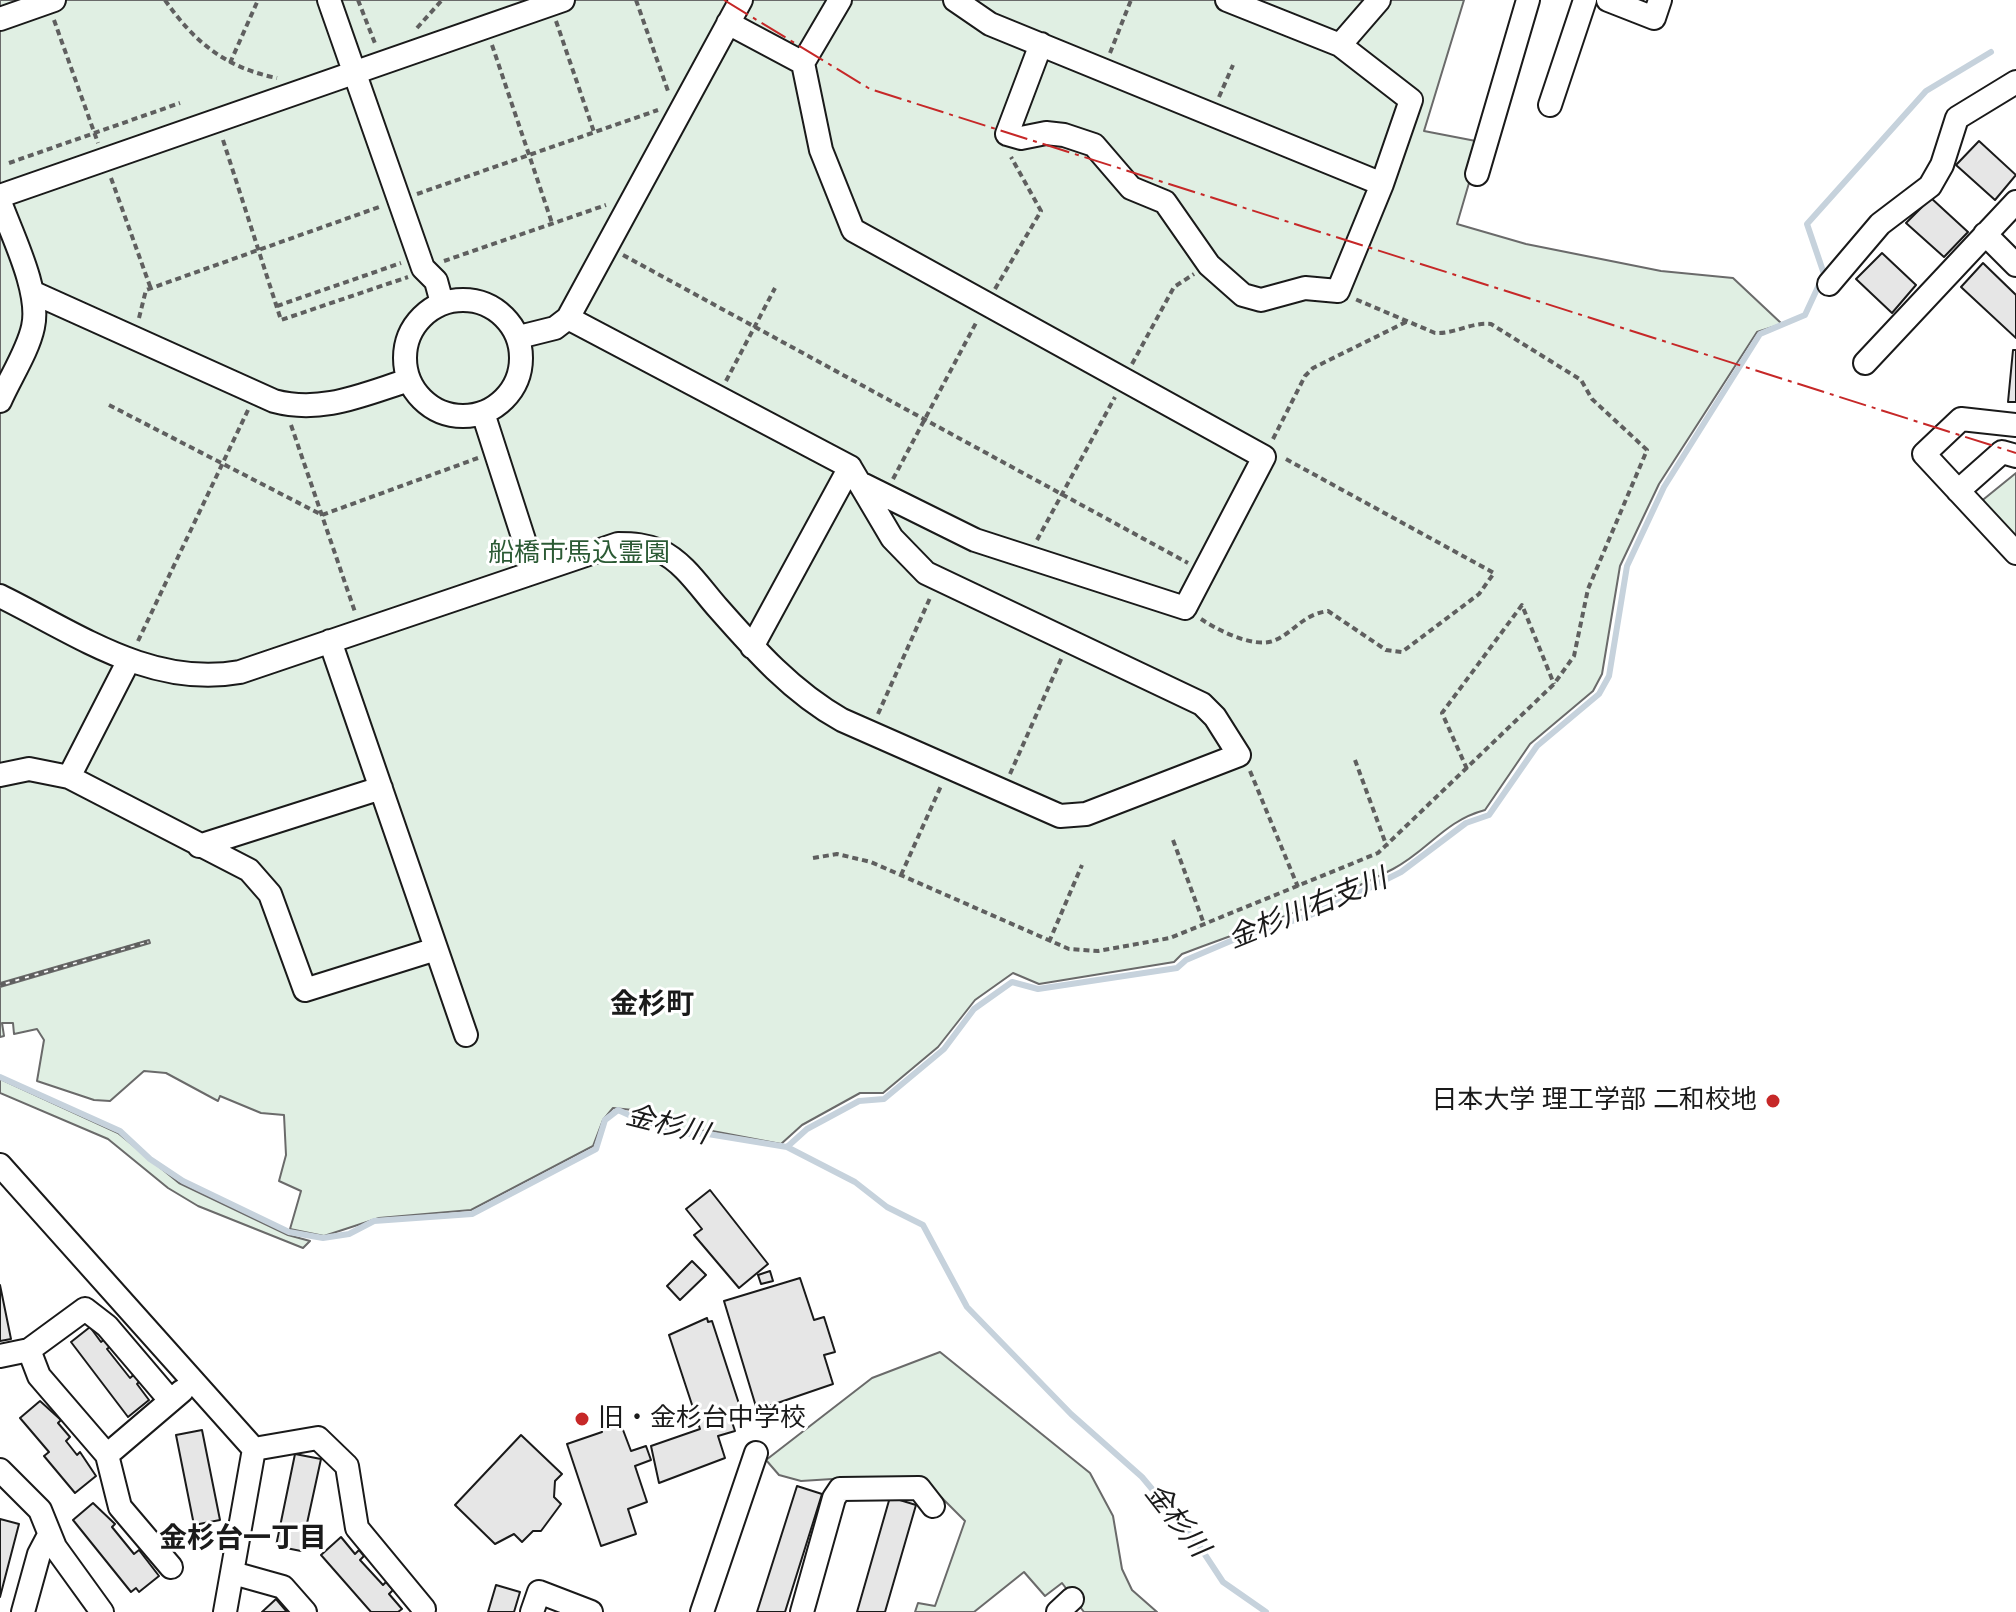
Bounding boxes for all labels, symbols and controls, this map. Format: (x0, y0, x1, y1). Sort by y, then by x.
park label: 船橋市馬込霊園 (488, 538, 670, 570)
water label: 金杉川右支川 (1224, 863, 1392, 957)
district label: 金杉町 (610, 989, 694, 1023)
place label: 日本大学 理工学部 二和校地 (1431, 1085, 1757, 1117)
marker: 日本大学 理工学部 二和校地 (1764, 1092, 1782, 1110)
water label: 金杉川 (622, 1100, 712, 1152)
place label: 旧・金杉台中学校 (598, 1403, 806, 1435)
marker: 旧・金杉台中学校 (573, 1410, 591, 1428)
water label: 金杉川 (1137, 1478, 1215, 1564)
district label: 金杉台一丁目 (159, 1523, 327, 1557)

